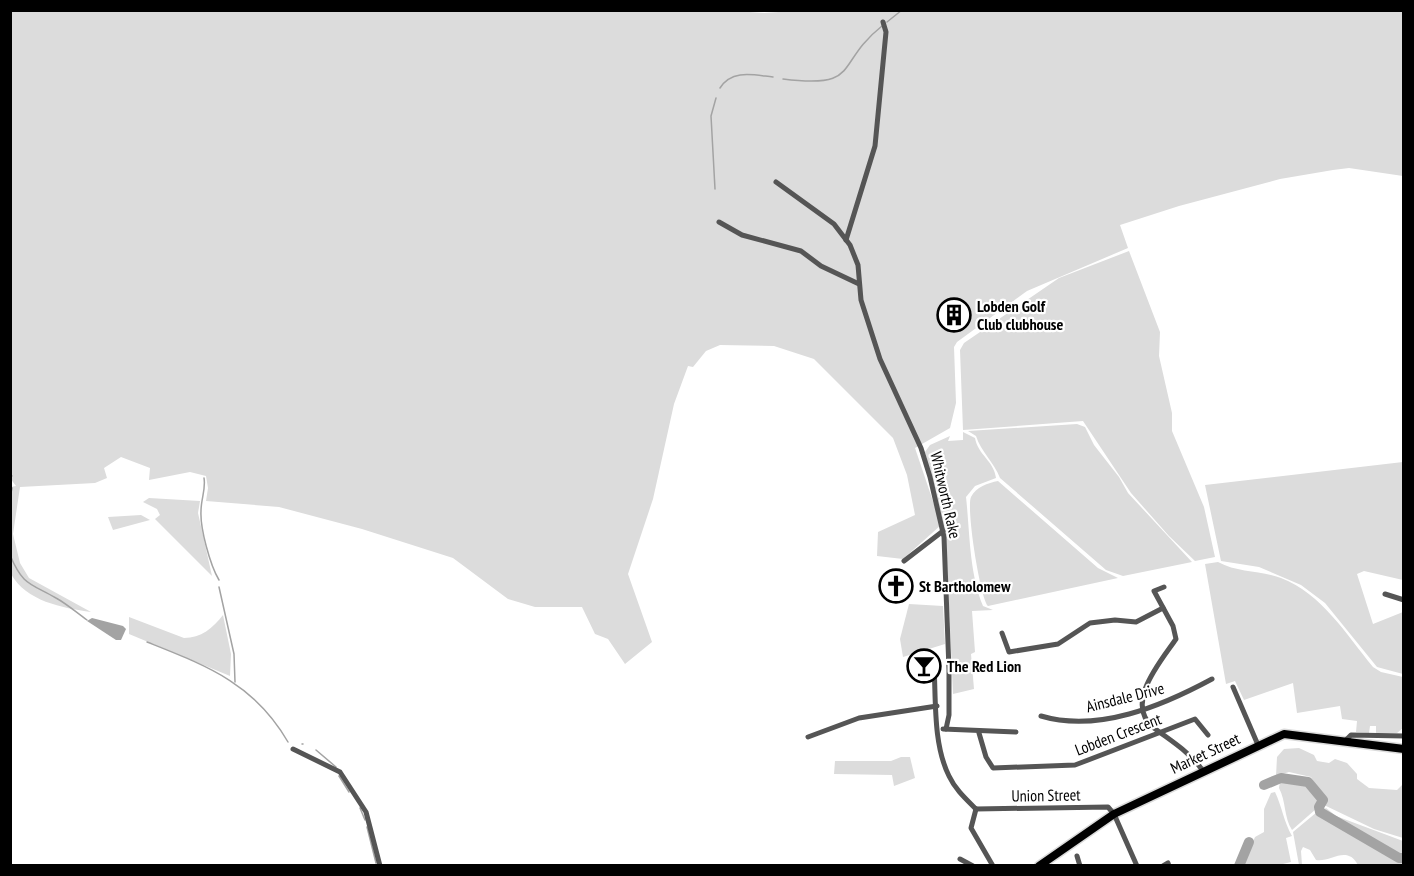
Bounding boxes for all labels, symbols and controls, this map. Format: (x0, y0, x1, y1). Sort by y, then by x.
place label: Lobden Golf Club clubhouse (977, 296, 1063, 334)
building icon: Lobden Golf Club clubhouse (936, 297, 972, 333)
street label: Whitworth Rake (926, 450, 966, 540)
church icon: St Bartholomew (878, 568, 914, 604)
place label: St Bartholomew (919, 576, 1011, 596)
bar icon: The Red Lion (906, 648, 942, 684)
place label: The Red Lion (947, 656, 1021, 676)
street label: Ainsdale Drive (1084, 678, 1166, 716)
street label: Lobden Crescent (1072, 708, 1164, 760)
street label: Market Street (1167, 728, 1244, 778)
street label: Union Street (1011, 784, 1081, 806)

